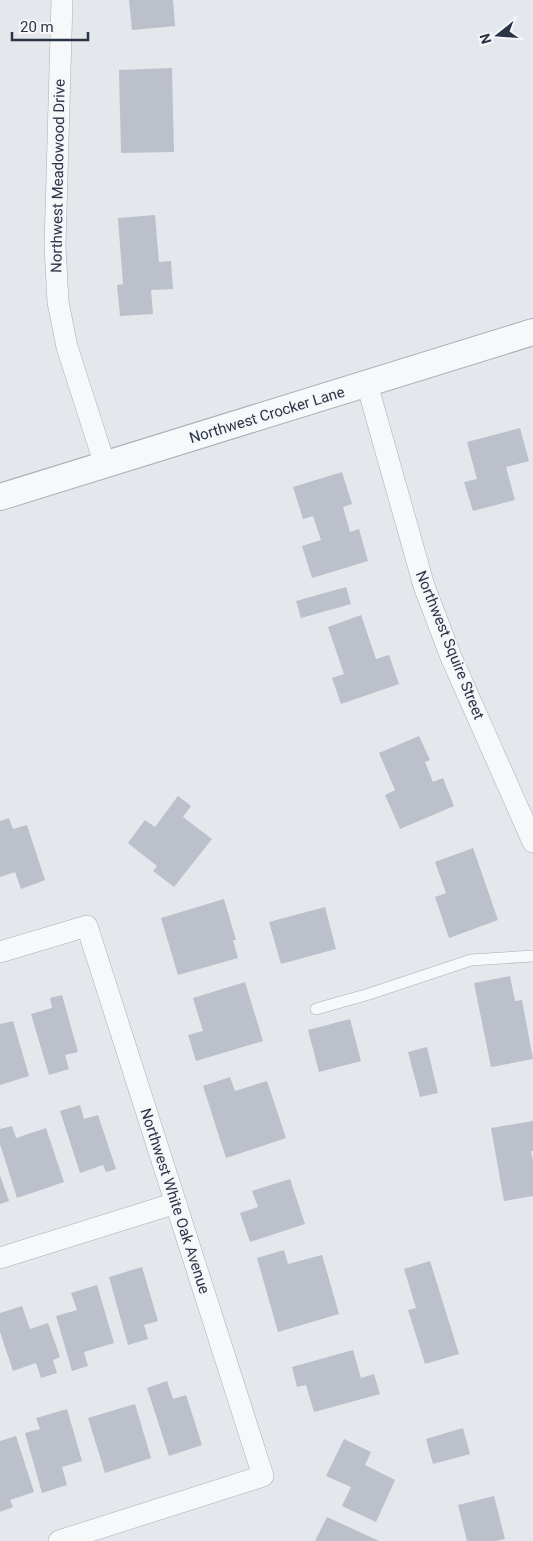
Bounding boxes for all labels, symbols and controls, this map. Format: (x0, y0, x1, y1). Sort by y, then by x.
scale bar (12, 10, 89, 42)
north arrow (473, 10, 523, 60)
text: 20 m (20, 18, 54, 36)
text: N (476, 32, 495, 46)
street label: Northwest Meadowood Drive (47, 79, 69, 273)
street label: Northwest Crocker Lane (187, 383, 347, 447)
street label: Northwest Squire Street (412, 568, 488, 722)
street label: Northwest White Oak Avenue (136, 1106, 214, 1296)

